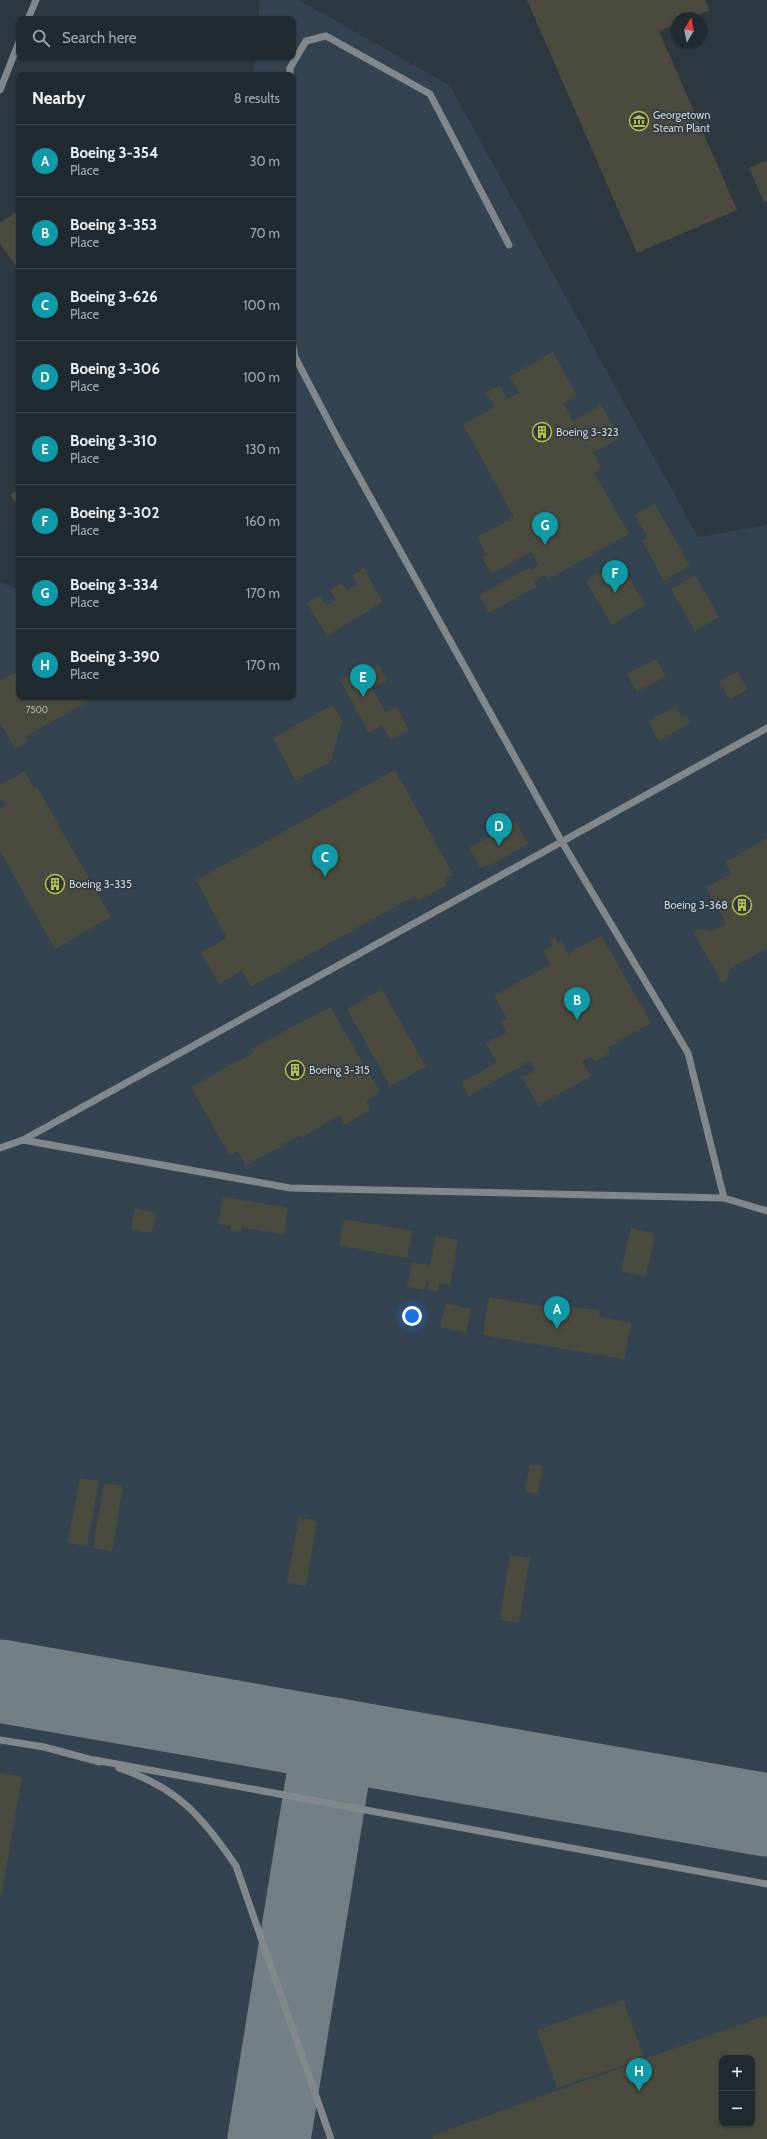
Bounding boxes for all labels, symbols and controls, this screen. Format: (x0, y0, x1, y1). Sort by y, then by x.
north arrow (671, 12, 707, 48)
search box (16, 16, 296, 60)
icon: search (30, 27, 52, 49)
text: Search here (62, 29, 137, 47)
text: Nearby (32, 88, 85, 108)
text: 8 results (234, 90, 280, 106)
place label: Georgetown Steam Plant (653, 108, 710, 135)
museum icon: Georgetown Steam Plant (628, 110, 650, 132)
text: Boeing 3-354 (70, 144, 158, 162)
text: A (41, 153, 49, 169)
text: 30 m (250, 153, 280, 169)
text: Place (70, 162, 99, 178)
text: Boeing 3-353 (70, 216, 157, 234)
text: B (41, 225, 49, 241)
text: 70 m (250, 225, 280, 241)
text: Place (70, 234, 99, 250)
text: Boeing 3-626 (70, 288, 158, 306)
text: C (41, 297, 49, 313)
text: 100 m (243, 297, 280, 313)
text: Place (70, 306, 99, 322)
text: Boeing 3-306 (70, 360, 160, 378)
text: D (40, 369, 50, 385)
text: 100 m (243, 369, 280, 385)
text: Place (70, 378, 99, 394)
building icon: Boeing 3-323 (531, 421, 553, 443)
place label: Boeing 3-323 (556, 425, 619, 439)
text: Boeing 3-310 (70, 432, 157, 450)
text: E (41, 441, 49, 457)
text: 130 m (245, 441, 280, 457)
text: Place (70, 450, 99, 466)
text: Boeing 3-302 (70, 504, 159, 522)
pin: G (532, 512, 558, 545)
text: F (42, 513, 48, 529)
text: 160 m (245, 513, 280, 529)
text: Place (70, 522, 99, 538)
pin: F (602, 560, 628, 593)
text: Boeing 3-334 (70, 576, 158, 594)
text: G (41, 585, 49, 601)
text: 170 m (246, 585, 280, 601)
text: Place (70, 594, 99, 610)
text: Boeing 3-390 (70, 648, 160, 666)
text: H (40, 657, 50, 673)
text: 170 m (246, 657, 280, 673)
pin: E (350, 664, 376, 697)
text: Place (70, 666, 99, 682)
house number: 7500 (26, 704, 48, 715)
pin: D (486, 813, 512, 846)
pin: C (312, 844, 338, 877)
building icon: Boeing 3-335 (44, 873, 66, 895)
place label: Boeing 3-335 (69, 877, 132, 891)
building icon: Boeing 3-368 (731, 894, 753, 916)
place label: Boeing 3-368 (664, 898, 728, 912)
pin: B (564, 987, 590, 1020)
building icon: Boeing 3-315 (284, 1059, 306, 1081)
place label: Boeing 3-315 (309, 1063, 370, 1077)
pin: A (544, 1296, 570, 1329)
your location (402, 1306, 422, 1326)
map controls (719, 2055, 755, 2127)
button: + (719, 2055, 755, 2091)
pin: H (626, 2058, 652, 2091)
button: − (719, 2091, 755, 2127)

